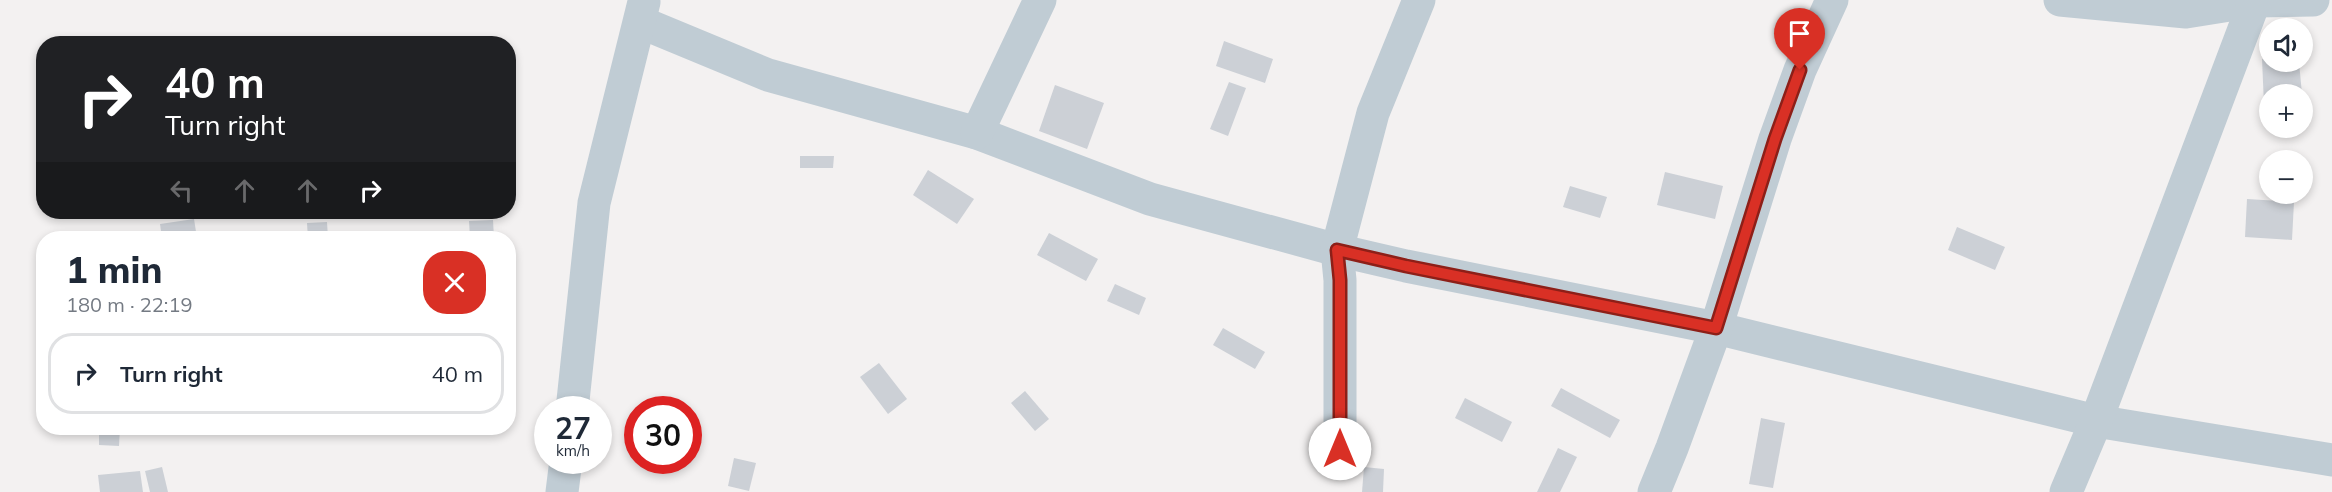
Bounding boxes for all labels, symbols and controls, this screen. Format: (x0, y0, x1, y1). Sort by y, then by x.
pin (1774, 8, 1825, 70)
icon: arrive (1783, 17, 1816, 50)
map controls (2259, 18, 2313, 204)
button: sound (2259, 18, 2313, 72)
text: 40 m (165, 56, 265, 109)
icon: right (66, 60, 144, 138)
button: + (2259, 84, 2313, 138)
text: Turn right (165, 108, 285, 142)
button: − (2259, 150, 2313, 204)
icon: left (165, 174, 198, 207)
icon: ahead (228, 174, 261, 207)
icon: ahead (291, 174, 324, 207)
icon: right (354, 174, 387, 207)
text: 1 min (66, 247, 162, 292)
button: close (423, 251, 486, 314)
text: 180 m · 22:19 (66, 292, 192, 317)
icon: right (69, 357, 102, 390)
text: Turn right (120, 360, 223, 388)
text: 40 m (432, 360, 483, 388)
speed limit sign: 30 (624, 396, 702, 474)
text: 27 (555, 409, 591, 447)
position arrow (1308, 417, 1372, 481)
text: km/h (556, 441, 590, 460)

